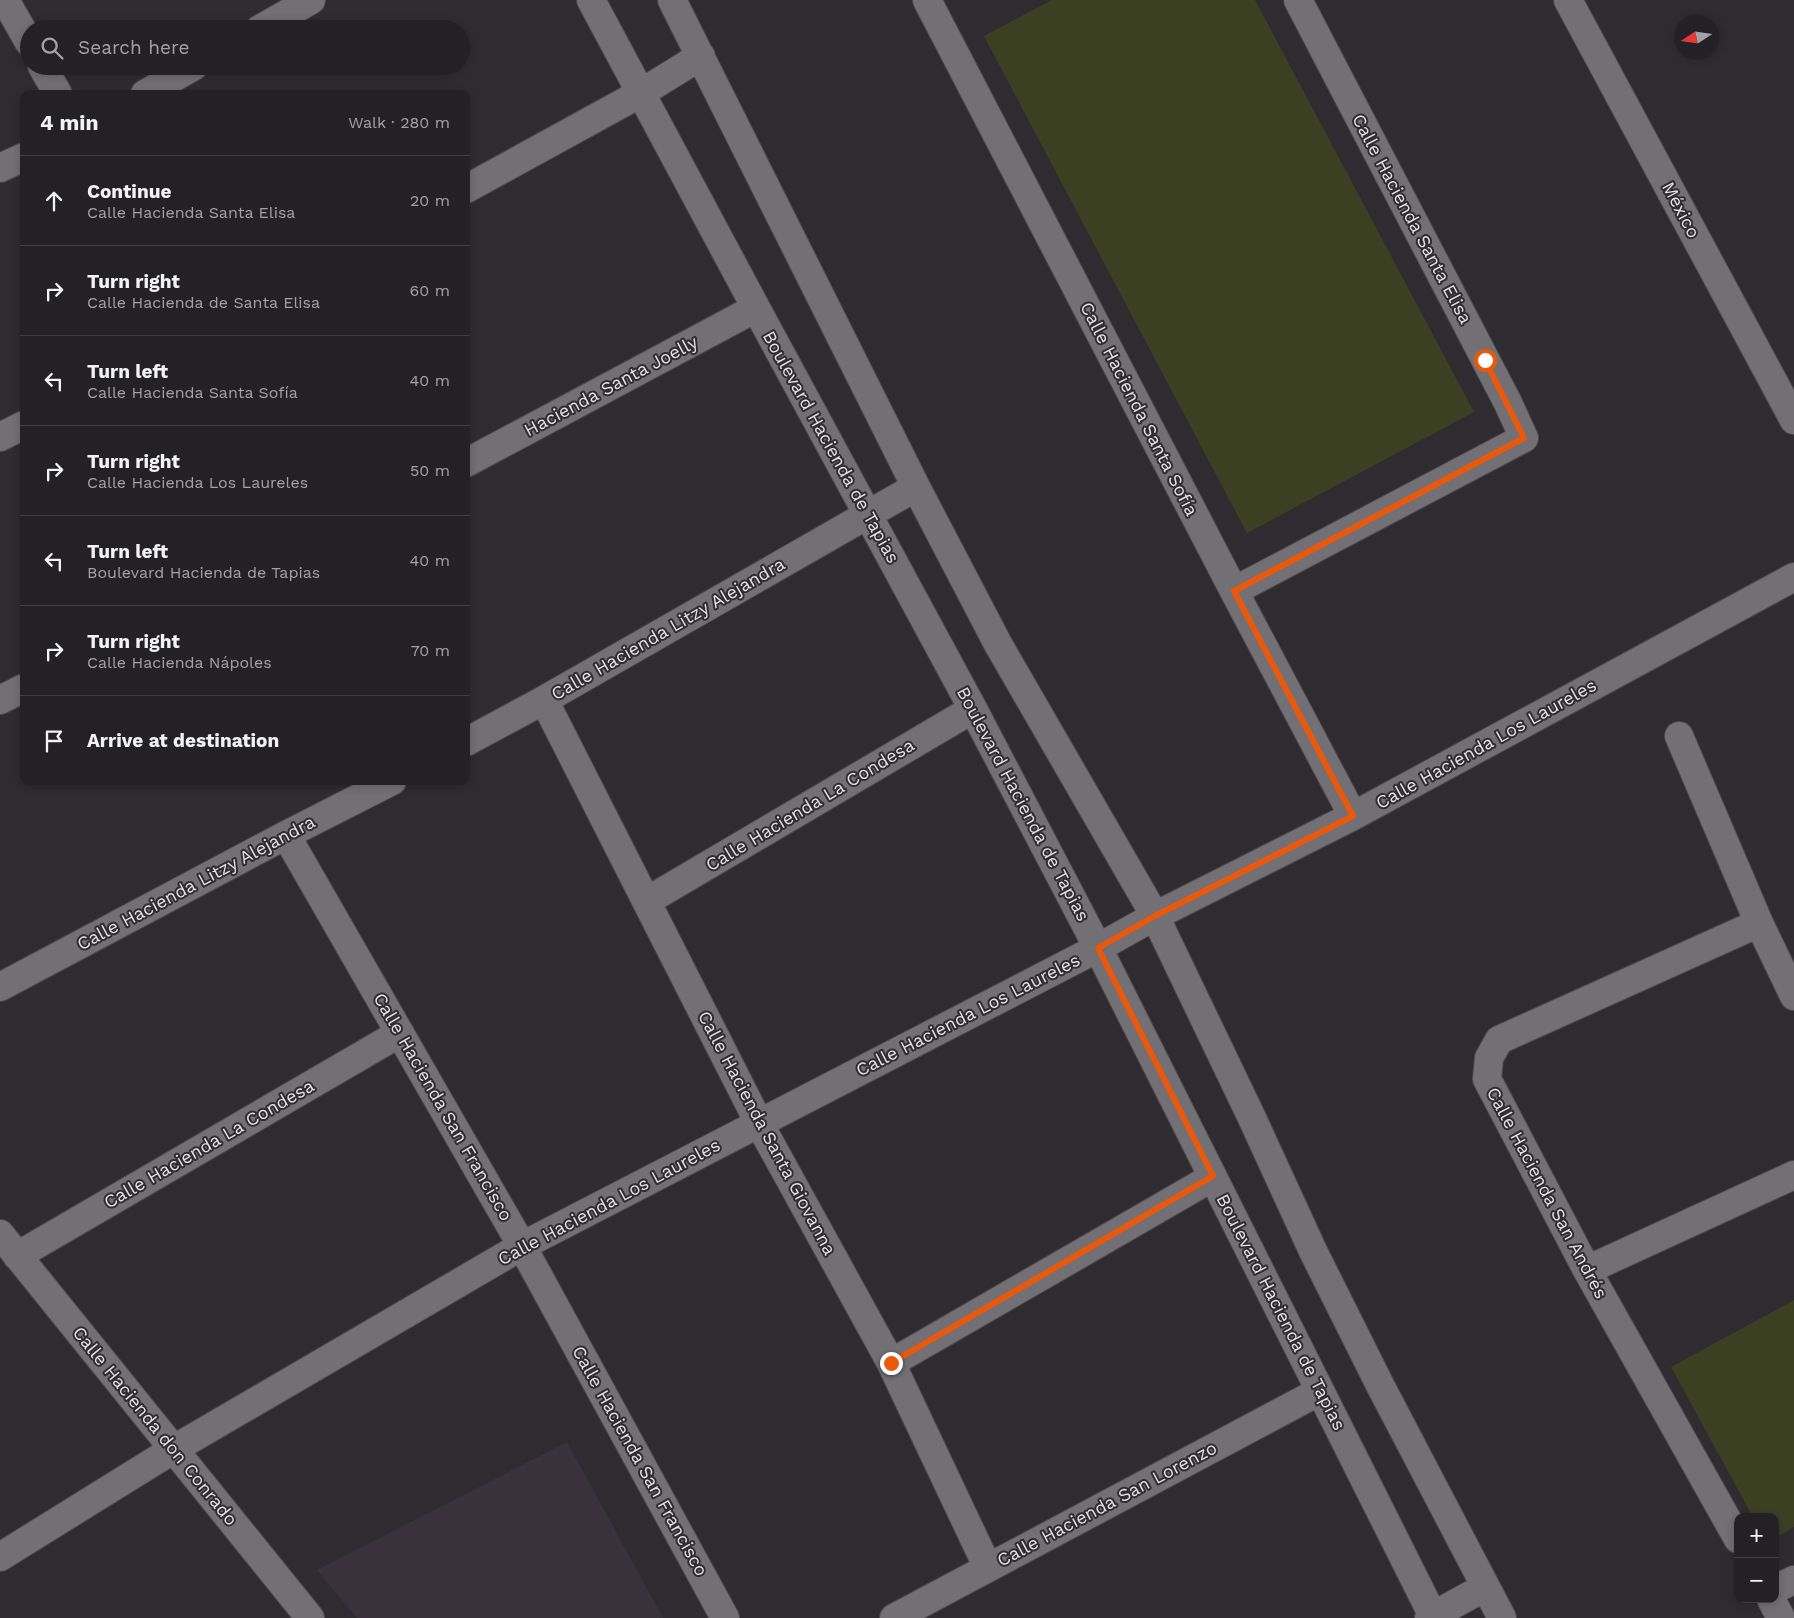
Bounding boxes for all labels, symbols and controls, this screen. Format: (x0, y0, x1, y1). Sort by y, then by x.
north arrow (1674, 15, 1719, 60)
search box (20, 20, 470, 75)
icon: search (38, 34, 66, 62)
text: Search here (78, 36, 189, 59)
text: 4 min (40, 110, 98, 135)
street label: Calle Hacienda Santa Elisa (1348, 110, 1477, 327)
text: Walk · 280 m (348, 113, 450, 132)
street label: México (1658, 178, 1705, 241)
text: Continue (87, 180, 171, 203)
icon: ahead (40, 187, 68, 215)
text: 20 m (410, 191, 450, 210)
text: Calle Hacienda Santa Elisa (87, 203, 295, 222)
text: Turn right (87, 270, 180, 293)
icon: right (40, 277, 68, 305)
text: 60 m (410, 281, 450, 300)
text: Calle Hacienda de Santa Elisa (87, 293, 320, 312)
street label: Calle Hacienda Santa Sofía (1076, 298, 1203, 519)
street label: Boulevard Hacienda de Tapias (759, 327, 904, 567)
street label: Hacienda Santa Joelly (520, 331, 702, 440)
route start (1474, 349, 1497, 372)
text: Turn left (87, 360, 168, 383)
icon: left (40, 367, 68, 395)
text: 40 m (410, 371, 450, 390)
text: Calle Hacienda Santa Sofía (87, 383, 298, 402)
text: Turn right (87, 450, 180, 473)
icon: right (40, 457, 68, 485)
text: 50 m (410, 461, 450, 480)
text: Calle Hacienda Los Laureles (87, 473, 308, 492)
text: Turn left (87, 540, 168, 563)
icon: left (40, 547, 68, 575)
text: 40 m (410, 551, 450, 570)
street label: Calle Hacienda Litzy Alejandra (547, 553, 788, 704)
text: Boulevard Hacienda de Tapias (87, 563, 320, 582)
text: Turn right (87, 630, 180, 653)
icon: right (40, 637, 68, 665)
text: 70 m (411, 641, 450, 660)
text: Calle Hacienda Nápoles (87, 653, 272, 672)
street label: Calle Hacienda Los Laureles (1372, 674, 1600, 813)
street label: Boulevard Hacienda de Tapias (953, 683, 1094, 924)
icon: arrive (40, 727, 68, 755)
text: Arrive at destination (87, 729, 279, 752)
street label: Calle Hacienda La Condesa (702, 734, 918, 875)
street label: Calle Hacienda Litzy Alejandra (73, 811, 318, 954)
street label: Calle Hacienda Los Laureles (852, 949, 1083, 1080)
street label: Calle Hacienda San Francisco (369, 989, 517, 1224)
street label: Calle Hacienda Santa Giovanna (694, 1007, 841, 1258)
street label: Calle Hacienda La Condesa (100, 1075, 318, 1212)
street label: Calle Hacienda San Andrés (1483, 1084, 1612, 1302)
street label: Calle Hacienda Los Laureles (494, 1134, 724, 1269)
street label: Boulevard Hacienda de Tapias (1213, 1190, 1350, 1433)
street label: Calle Hacienda don Conrado (69, 1322, 242, 1529)
street label: Calle Hacienda San Francisco (568, 1342, 713, 1579)
route end (880, 1352, 903, 1375)
street label: Calle Hacienda San Lorenzo (993, 1437, 1220, 1571)
map controls (1734, 1513, 1779, 1603)
button: + (1734, 1513, 1779, 1558)
button: − (1734, 1558, 1779, 1603)

